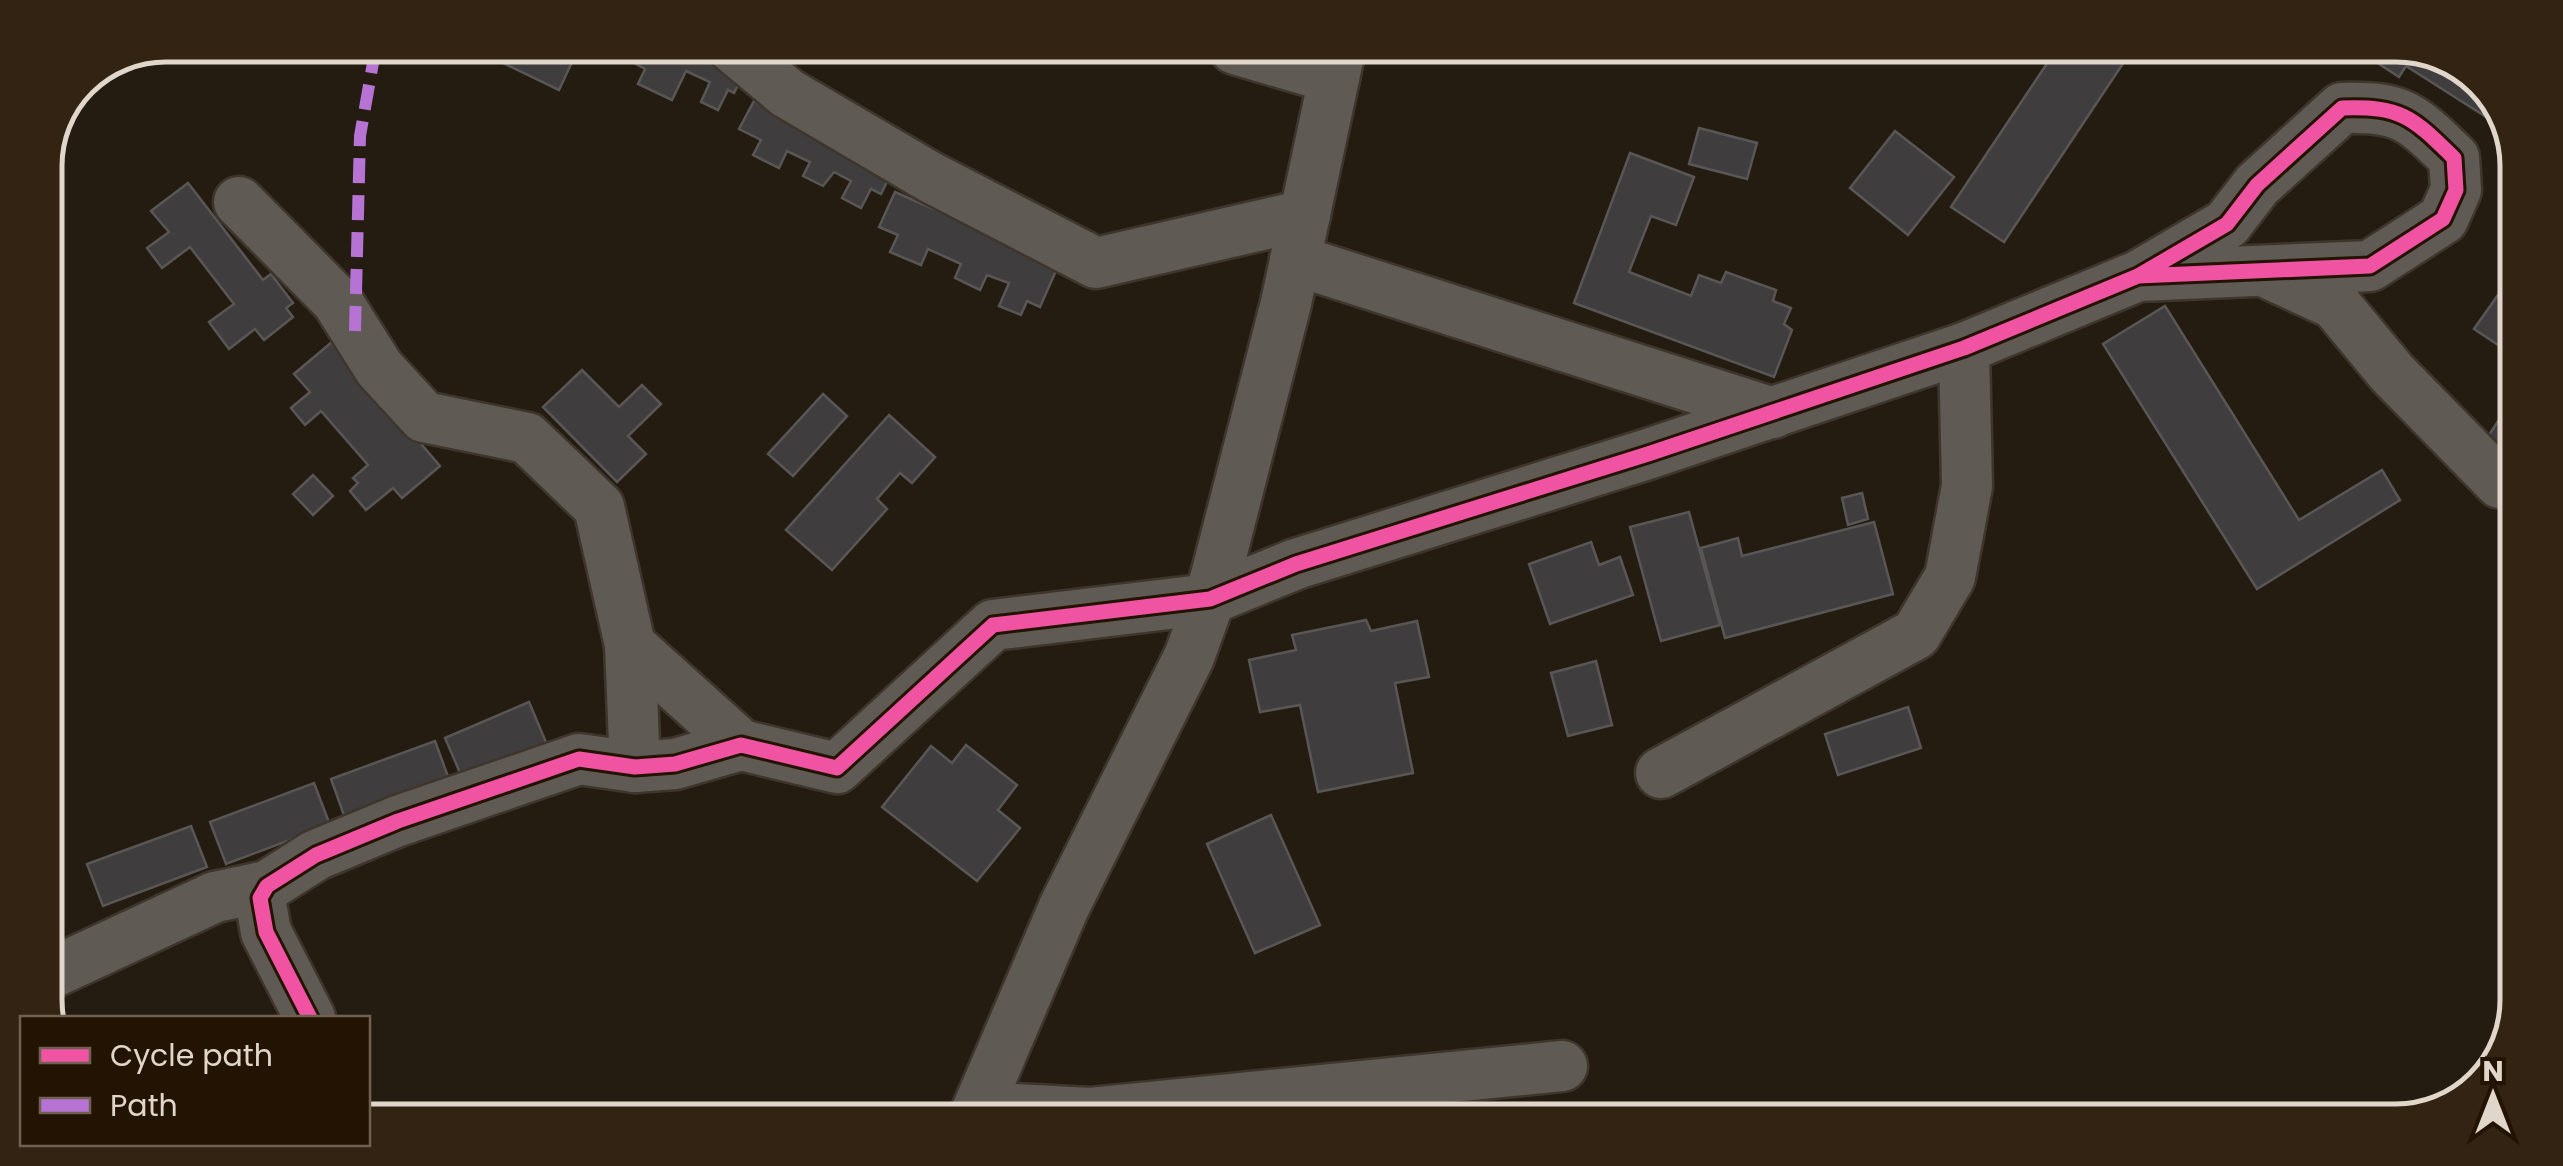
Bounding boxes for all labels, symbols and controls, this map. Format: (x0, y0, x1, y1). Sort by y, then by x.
legend (20, 1016, 370, 1146)
text: Cycle path (110, 1034, 273, 1077)
north arrow (2443, 1046, 2543, 1146)
text: N (2482, 1052, 2504, 1091)
text: Path (110, 1084, 178, 1127)

